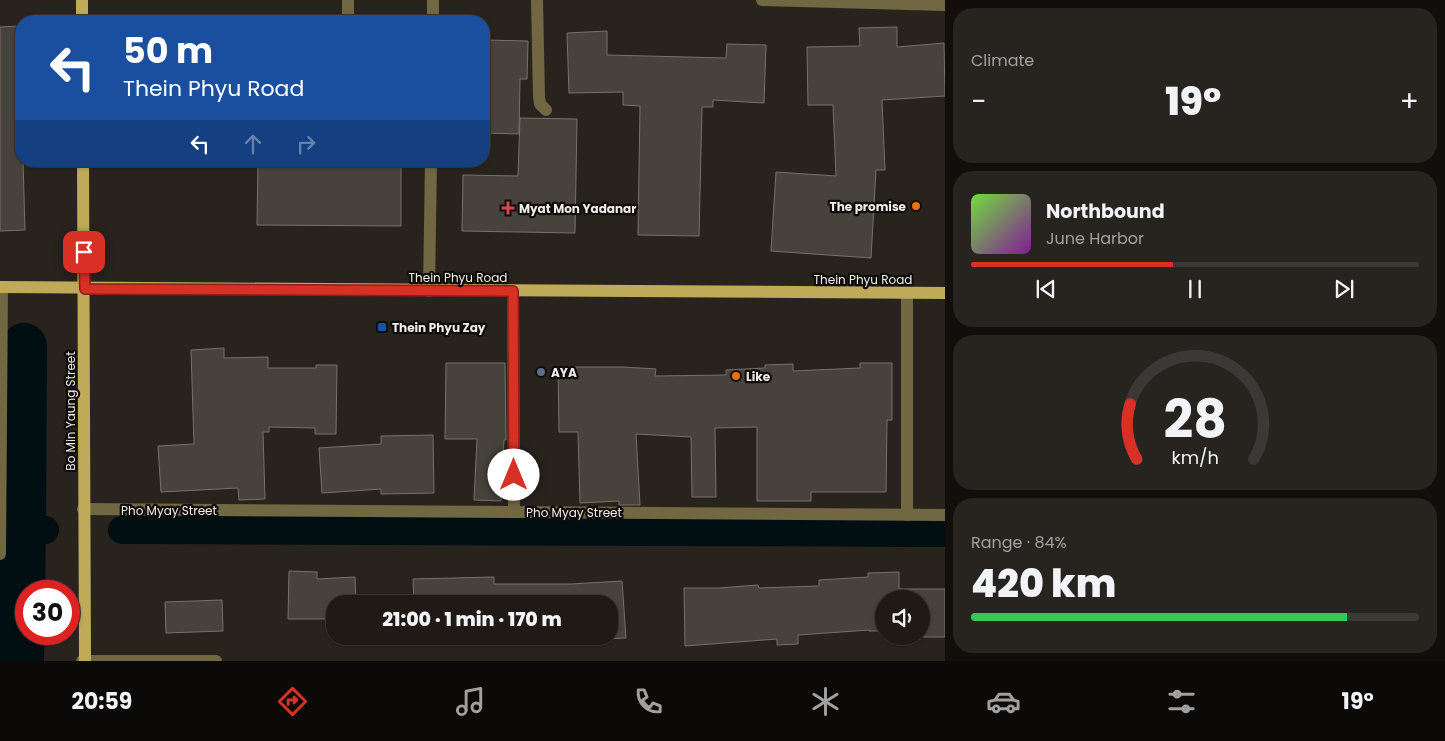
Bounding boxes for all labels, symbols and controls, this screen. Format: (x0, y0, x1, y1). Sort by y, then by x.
text: 50 m (123, 26, 213, 75)
icon: left (40, 35, 105, 100)
text: Climate (971, 49, 1034, 72)
text: Thein Phyu Road (123, 73, 304, 104)
text: 19° (1165, 75, 1221, 128)
text: − (971, 82, 986, 121)
text: + (1400, 82, 1419, 121)
icon: left (186, 130, 214, 158)
icon: ahead (239, 130, 267, 158)
icon: right (292, 130, 320, 158)
place label: The promise (830, 198, 907, 215)
text: Northbound (1046, 198, 1165, 225)
place label: Myat Mon Yadanar (519, 200, 636, 217)
marker: The promise (910, 200, 922, 212)
marker: Myat Mon Yadanar (501, 201, 515, 215)
text: June Harbor (1046, 227, 1144, 250)
pin (63, 231, 105, 273)
icon: arrive (70, 238, 98, 266)
street label: Thein Phyu Road (409, 269, 507, 286)
street label: Thein Phyu Road (814, 271, 912, 288)
icon: previous (1032, 275, 1060, 303)
icon: pause (1181, 275, 1209, 303)
icon: next (1330, 275, 1358, 303)
place label: Thein Phyu Zay (392, 319, 486, 336)
marker: Thein Phyu Zay (376, 321, 388, 333)
street label: Bo Min Yaung Street (62, 351, 79, 471)
place label: AYA (551, 364, 577, 381)
marker: AYA (535, 366, 547, 378)
place label: Like (746, 368, 771, 385)
marker: Like (730, 370, 742, 382)
text: 28 (1163, 383, 1227, 456)
text: km/h (1171, 445, 1219, 470)
position arrow (487, 448, 539, 500)
street label: Pho Myay Street (121, 502, 217, 519)
street label: Pho Myay Street (526, 504, 622, 521)
text: Range · 84% (971, 531, 1067, 554)
text: 420 km (971, 557, 1116, 610)
speed limit sign: 30 (15, 580, 80, 645)
map controls (875, 590, 930, 645)
button: sound (875, 590, 930, 645)
text: 21:00 · 1 min · 170 m (382, 606, 562, 633)
icon: directions (275, 684, 310, 719)
icon: music (453, 684, 488, 719)
icon: phone (631, 684, 666, 719)
icon: climate (808, 684, 843, 719)
icon: car (986, 684, 1021, 719)
icon: filters (1164, 684, 1199, 719)
text: 20:59 (71, 686, 132, 717)
text: 19° (1342, 686, 1374, 717)

